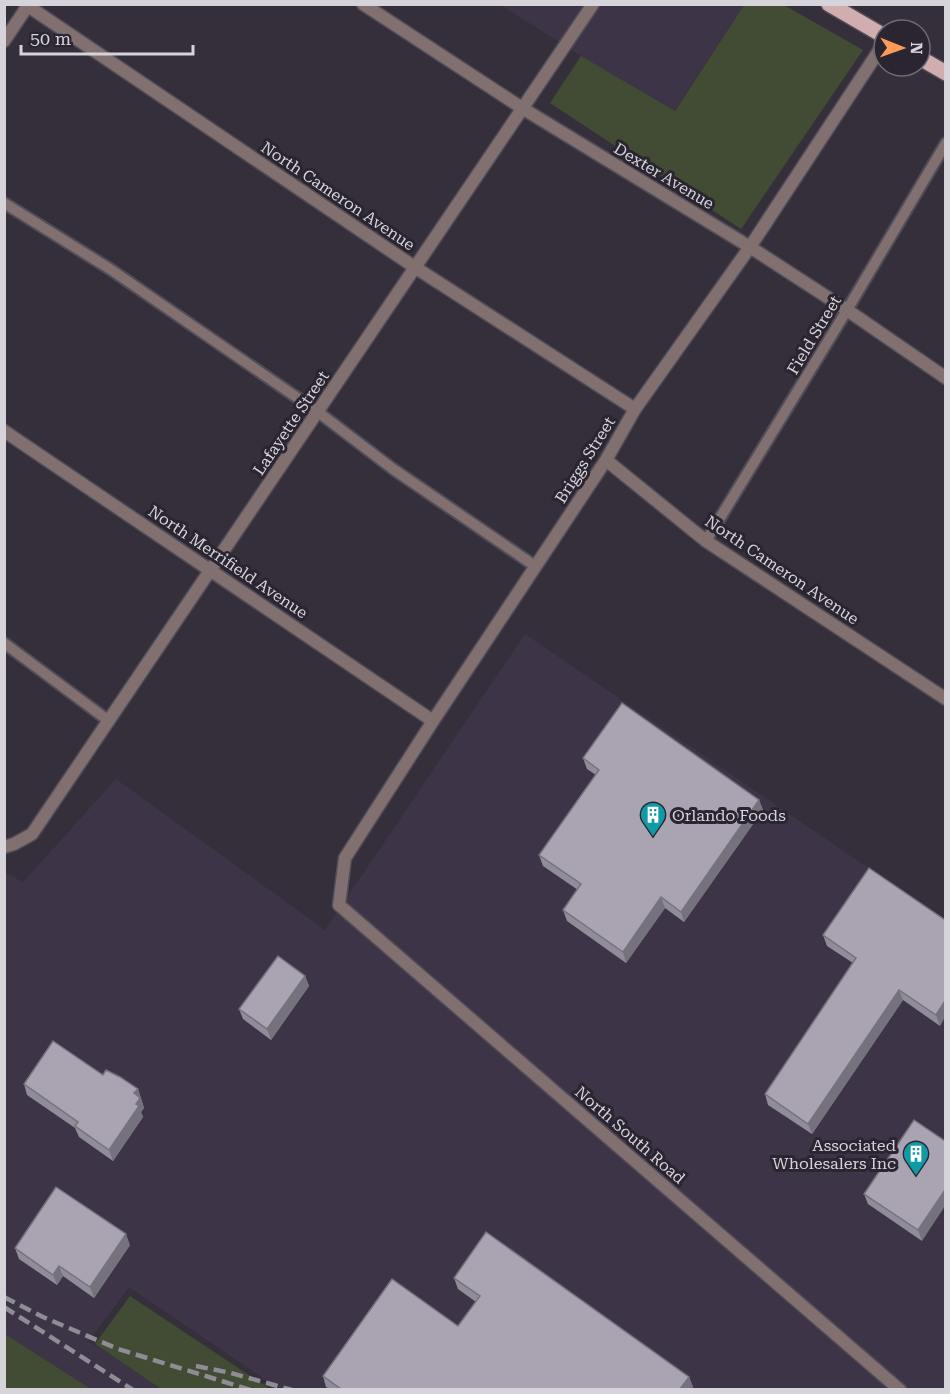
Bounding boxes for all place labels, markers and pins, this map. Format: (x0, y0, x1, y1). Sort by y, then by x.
building icon: Orlando Foods (638, 800, 668, 838)
place label: Orlando Foods (672, 806, 786, 825)
place label: Associated Wholesalers Inc (772, 1136, 896, 1173)
building icon: Associated Wholesalers Inc (901, 1139, 931, 1177)

